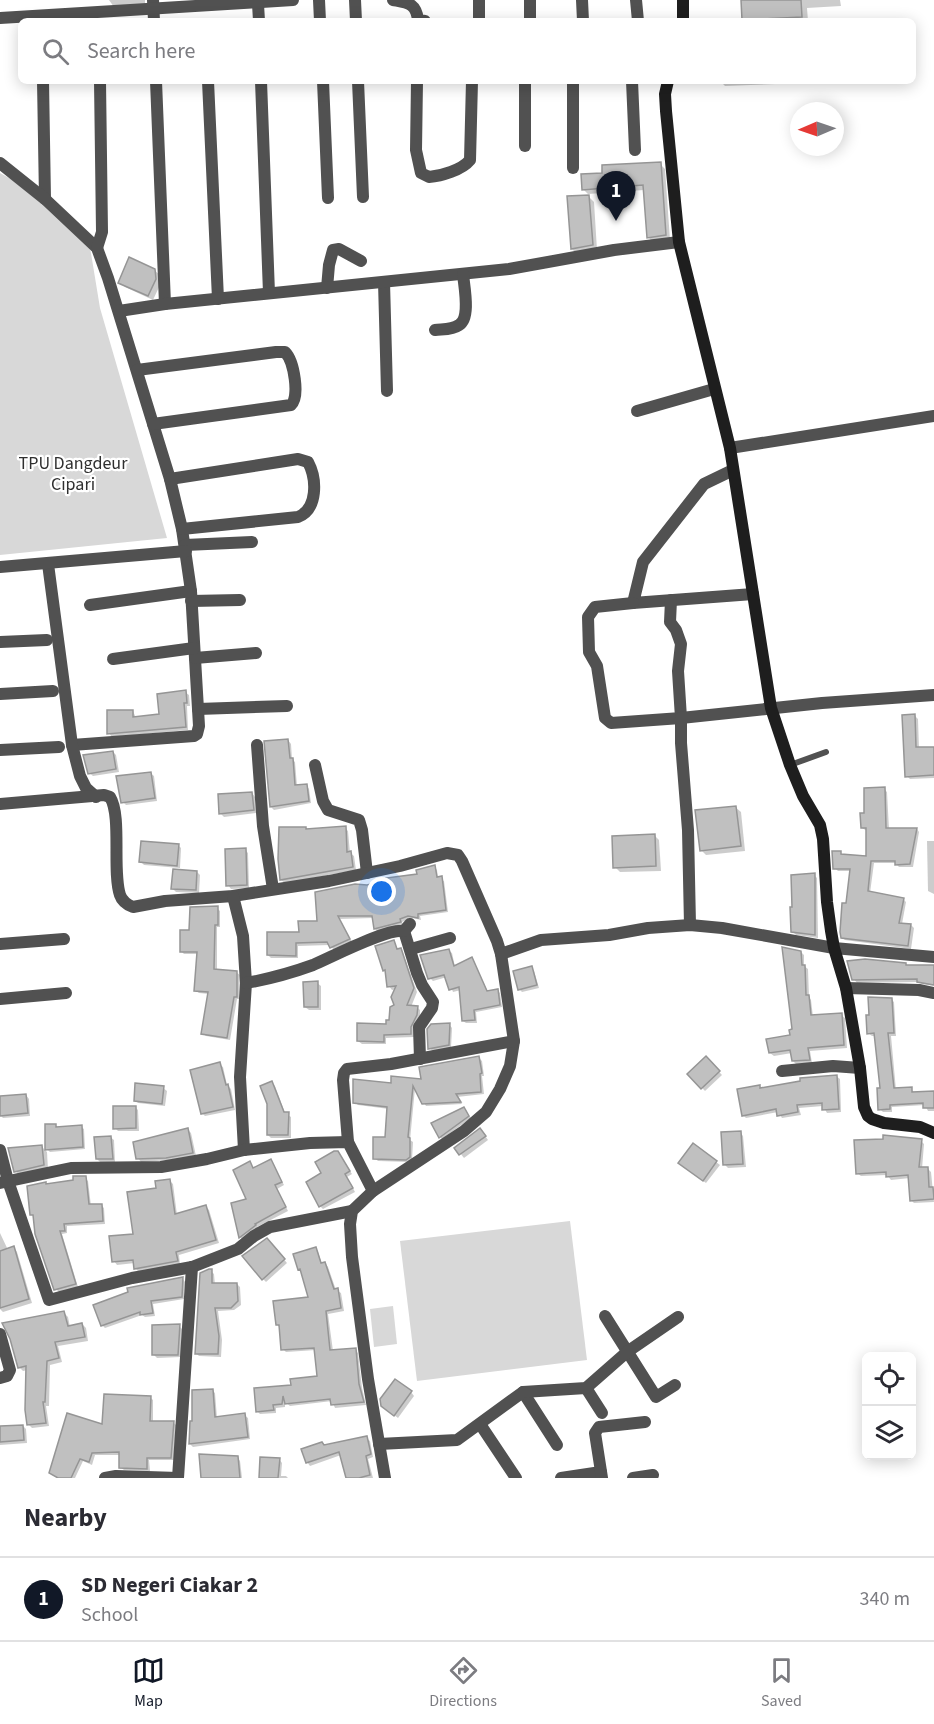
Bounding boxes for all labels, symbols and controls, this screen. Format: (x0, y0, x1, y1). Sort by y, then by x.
search box (18, 18, 916, 84)
icon: search (39, 35, 72, 68)
text: Search here (87, 35, 195, 67)
north arrow (790, 102, 844, 156)
pin: 1 (596, 172, 636, 221)
park label: TPU Dangdeur Cipari (19, 451, 128, 497)
your location (367, 877, 396, 906)
map controls (862, 1352, 916, 1460)
button: locate (862, 1352, 916, 1406)
button: layers (862, 1406, 916, 1460)
text: Nearby (24, 1499, 107, 1536)
text: SD Negeri Ciakar 2 (81, 1569, 258, 1601)
text: 1 (38, 1585, 49, 1613)
text: 340 m (860, 1585, 910, 1613)
text: School (81, 1601, 138, 1629)
tab: Map (132, 1654, 165, 1712)
tab: Directions (429, 1654, 497, 1712)
tab: Saved (761, 1654, 802, 1712)

